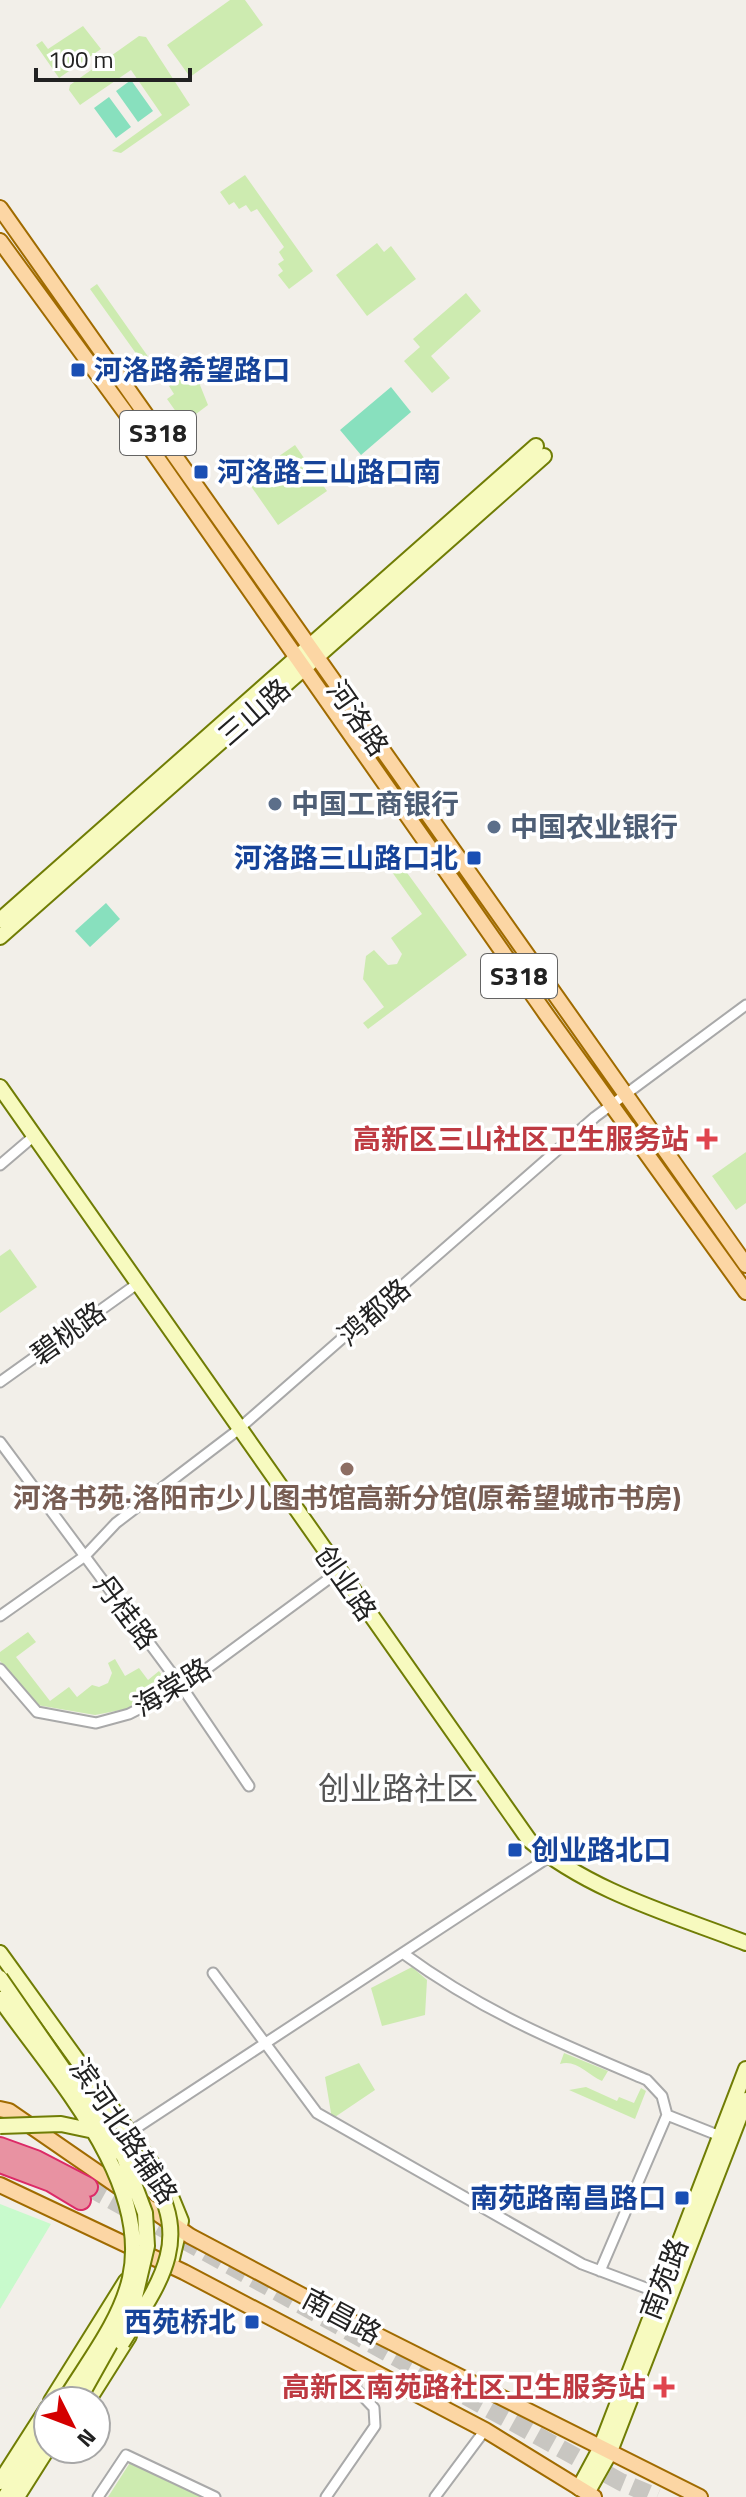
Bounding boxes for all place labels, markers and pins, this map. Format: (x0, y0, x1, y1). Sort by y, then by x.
place label: 河洛路希望路口 (94, 348, 290, 391)
marker: 河洛路希望路口 (69, 361, 87, 379)
place label: 河洛路三山路口南 (217, 450, 441, 493)
marker: 河洛路三山路口南 (192, 463, 210, 481)
place label: 中国工商银行 (291, 782, 459, 825)
marker: 中国工商银行 (266, 795, 284, 813)
place label: 中国农业银行 (510, 805, 678, 848)
marker: 中国农业银行 (485, 818, 503, 836)
place label: 河洛路三山路口北 (234, 836, 458, 879)
marker: 河洛路三山路口北 (465, 849, 483, 867)
place label: 高新区三山社区卫生服务站 (353, 1117, 689, 1160)
marker: 高新区三山社区卫生服务站 (696, 1128, 718, 1150)
marker: 河洛书苑·洛阳市少儿图书馆高新分馆(原希望城市书房) (338, 1460, 356, 1478)
place label: 河洛书苑·洛阳市少儿图书馆高新分馆(原希望城市书房) (13, 1476, 681, 1519)
place label: 创业路北口 (531, 1828, 671, 1871)
marker: 创业路北口 (506, 1841, 524, 1859)
place label: 南苑路南昌路口 (470, 2176, 666, 2219)
marker: 南苑路南昌路口 (673, 2189, 691, 2207)
place label: 西苑桥北 (124, 2300, 236, 2343)
marker: 西苑桥北 (243, 2313, 261, 2331)
place label: 高新区南苑路社区卫生服务站 (282, 2365, 646, 2408)
marker: 高新区南苑路社区卫生服务站 (653, 2376, 675, 2398)

